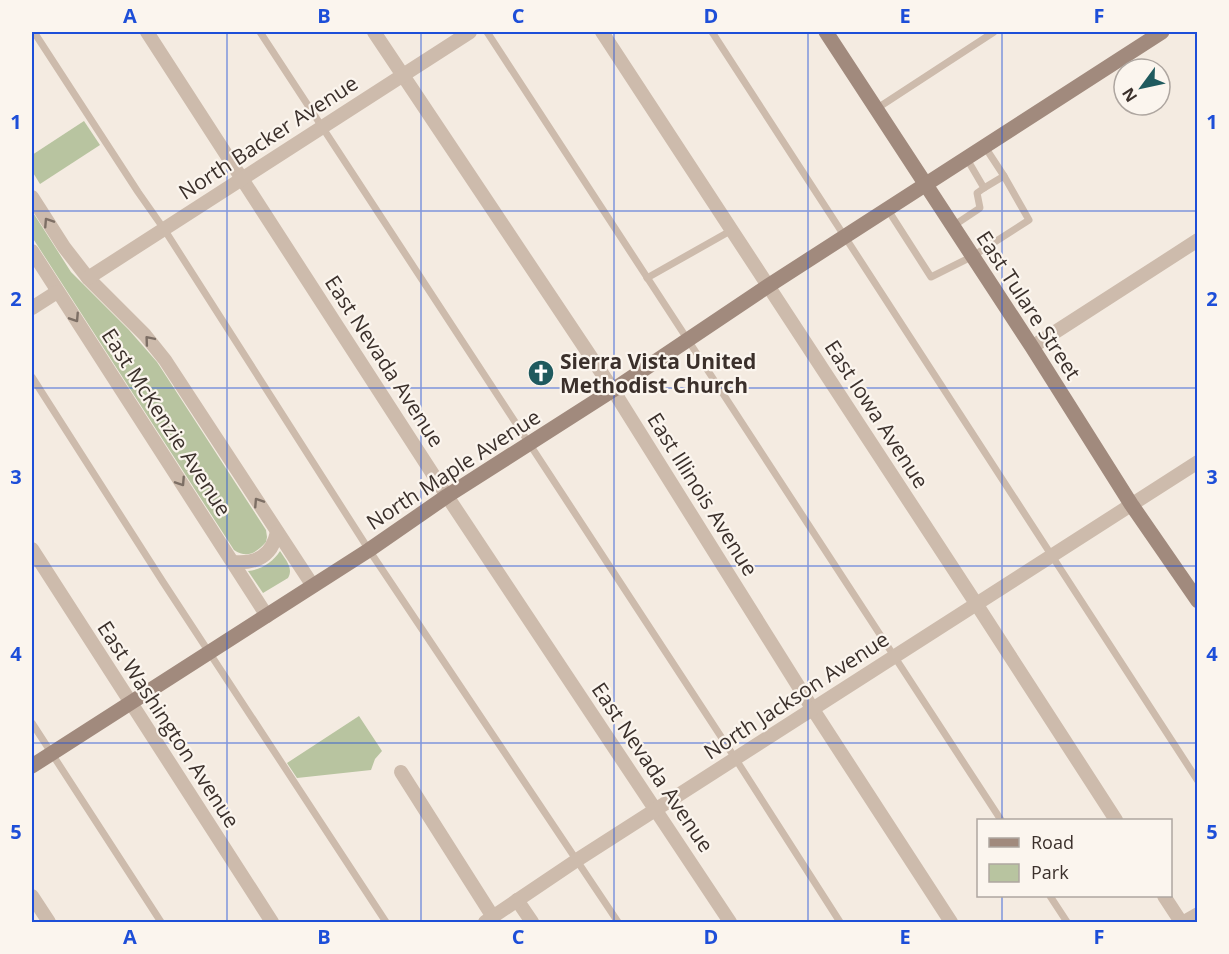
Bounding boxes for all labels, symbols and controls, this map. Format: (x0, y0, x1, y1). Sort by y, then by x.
text: A (123, 2, 137, 29)
text: B (317, 2, 331, 29)
text: C (512, 2, 525, 29)
text: D (704, 2, 718, 29)
text: E (899, 2, 911, 29)
text: F (1094, 2, 1104, 29)
north arrow (1112, 57, 1172, 117)
street label: North Backer Avenue (173, 69, 363, 205)
text: N (1117, 84, 1142, 107)
text: 1 (10, 108, 22, 135)
text: 1 (1206, 108, 1218, 135)
one-way arrow (43, 218, 55, 228)
street label: East Tulare Street (970, 225, 1088, 385)
street label: East Nevada Avenue (319, 270, 451, 452)
text: 2 (10, 285, 22, 312)
text: 2 (1206, 285, 1218, 312)
one-way arrow (67, 312, 79, 322)
street label: East McKenzie Avenue (96, 323, 238, 521)
street label: East Iowa Avenue (819, 335, 935, 493)
one-way arrow (145, 336, 156, 347)
place label: Sierra Vista United Methodist Church (560, 347, 756, 399)
church icon: Sierra Vista United Methodist Church (526, 358, 556, 388)
street label: North Maple Avenue (361, 402, 545, 536)
street label: East Illinois Avenue (641, 407, 765, 581)
text: 3 (10, 463, 22, 490)
text: 3 (1206, 463, 1218, 490)
one-way arrow (174, 475, 185, 486)
one-way arrow (253, 498, 265, 508)
street label: East Washington Avenue (92, 615, 246, 833)
street label: North Jackson Avenue (698, 625, 894, 765)
text: 4 (10, 640, 22, 667)
text: 4 (1206, 640, 1218, 667)
street label: East Nevada Avenue (586, 677, 720, 857)
text: 5 (10, 818, 22, 845)
text: 5 (1206, 818, 1218, 845)
legend (977, 819, 1172, 897)
text: Road (1031, 830, 1074, 854)
text: Park (1031, 860, 1069, 884)
text: A (123, 923, 137, 950)
text: B (317, 923, 331, 950)
text: C (512, 923, 525, 950)
text: D (704, 923, 718, 950)
text: E (899, 923, 911, 950)
text: F (1094, 923, 1104, 950)

